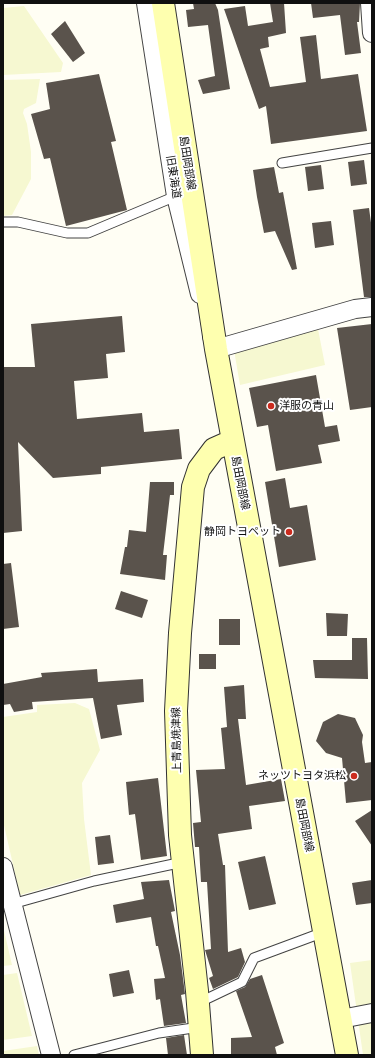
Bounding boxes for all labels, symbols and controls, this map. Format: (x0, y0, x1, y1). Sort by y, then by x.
street label: 島田岡部線 (176, 135, 198, 191)
street label: 旧東海道 (163, 154, 183, 200)
place label: 洋服の青山 (279, 399, 334, 413)
marker: 洋服の青山 (266, 401, 276, 411)
street label: 島田岡部線 (228, 455, 252, 511)
place label: 静岡トヨペット (204, 525, 281, 539)
marker: 静岡トヨペット (284, 527, 294, 537)
street label: 上青島焼津線 (170, 707, 184, 773)
place label: ネッツトヨタ浜松 (258, 769, 346, 783)
marker: ネッツトヨタ浜松 (349, 771, 359, 781)
street label: 島田岡部線 (292, 797, 316, 853)

